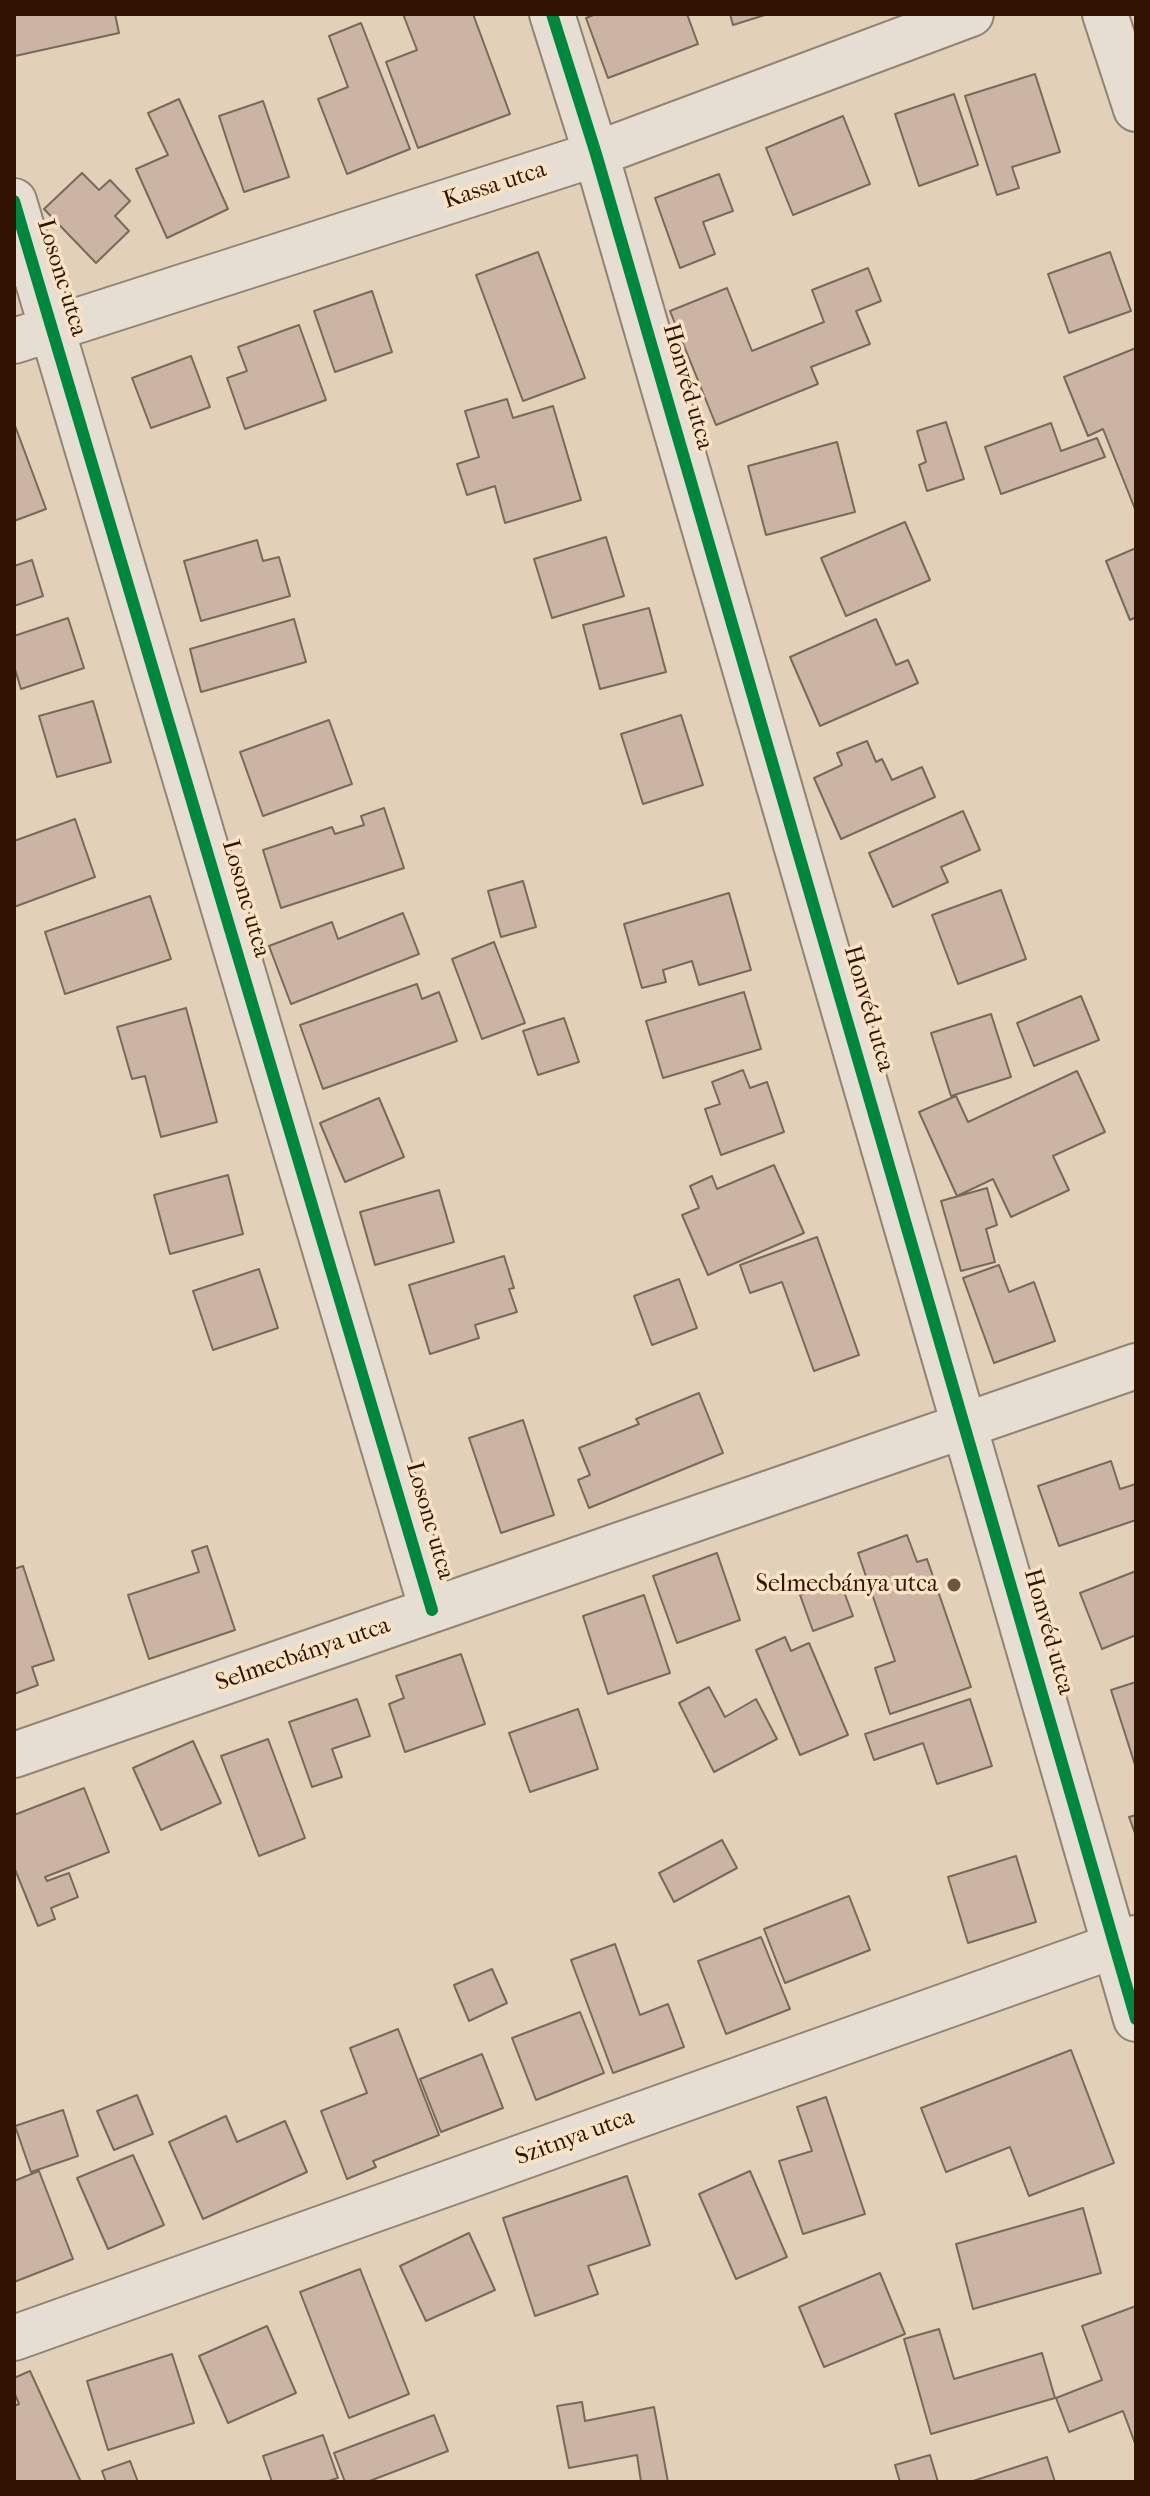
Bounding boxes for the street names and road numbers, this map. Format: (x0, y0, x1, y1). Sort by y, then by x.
street label: Kassa utca (440, 156, 550, 216)
street label: Losonc utca (30, 216, 92, 340)
street label: Honvéd utca (655, 321, 719, 453)
street label: Losonc utca (214, 837, 276, 961)
street label: Honvéd utca (836, 943, 900, 1075)
street label: Losonc utca (398, 1459, 460, 1583)
street label: Honvéd utca (1016, 1566, 1080, 1698)
street label: Selmecbánya utca (212, 1612, 394, 1698)
street label: Szitnya utca (512, 2103, 638, 2173)

